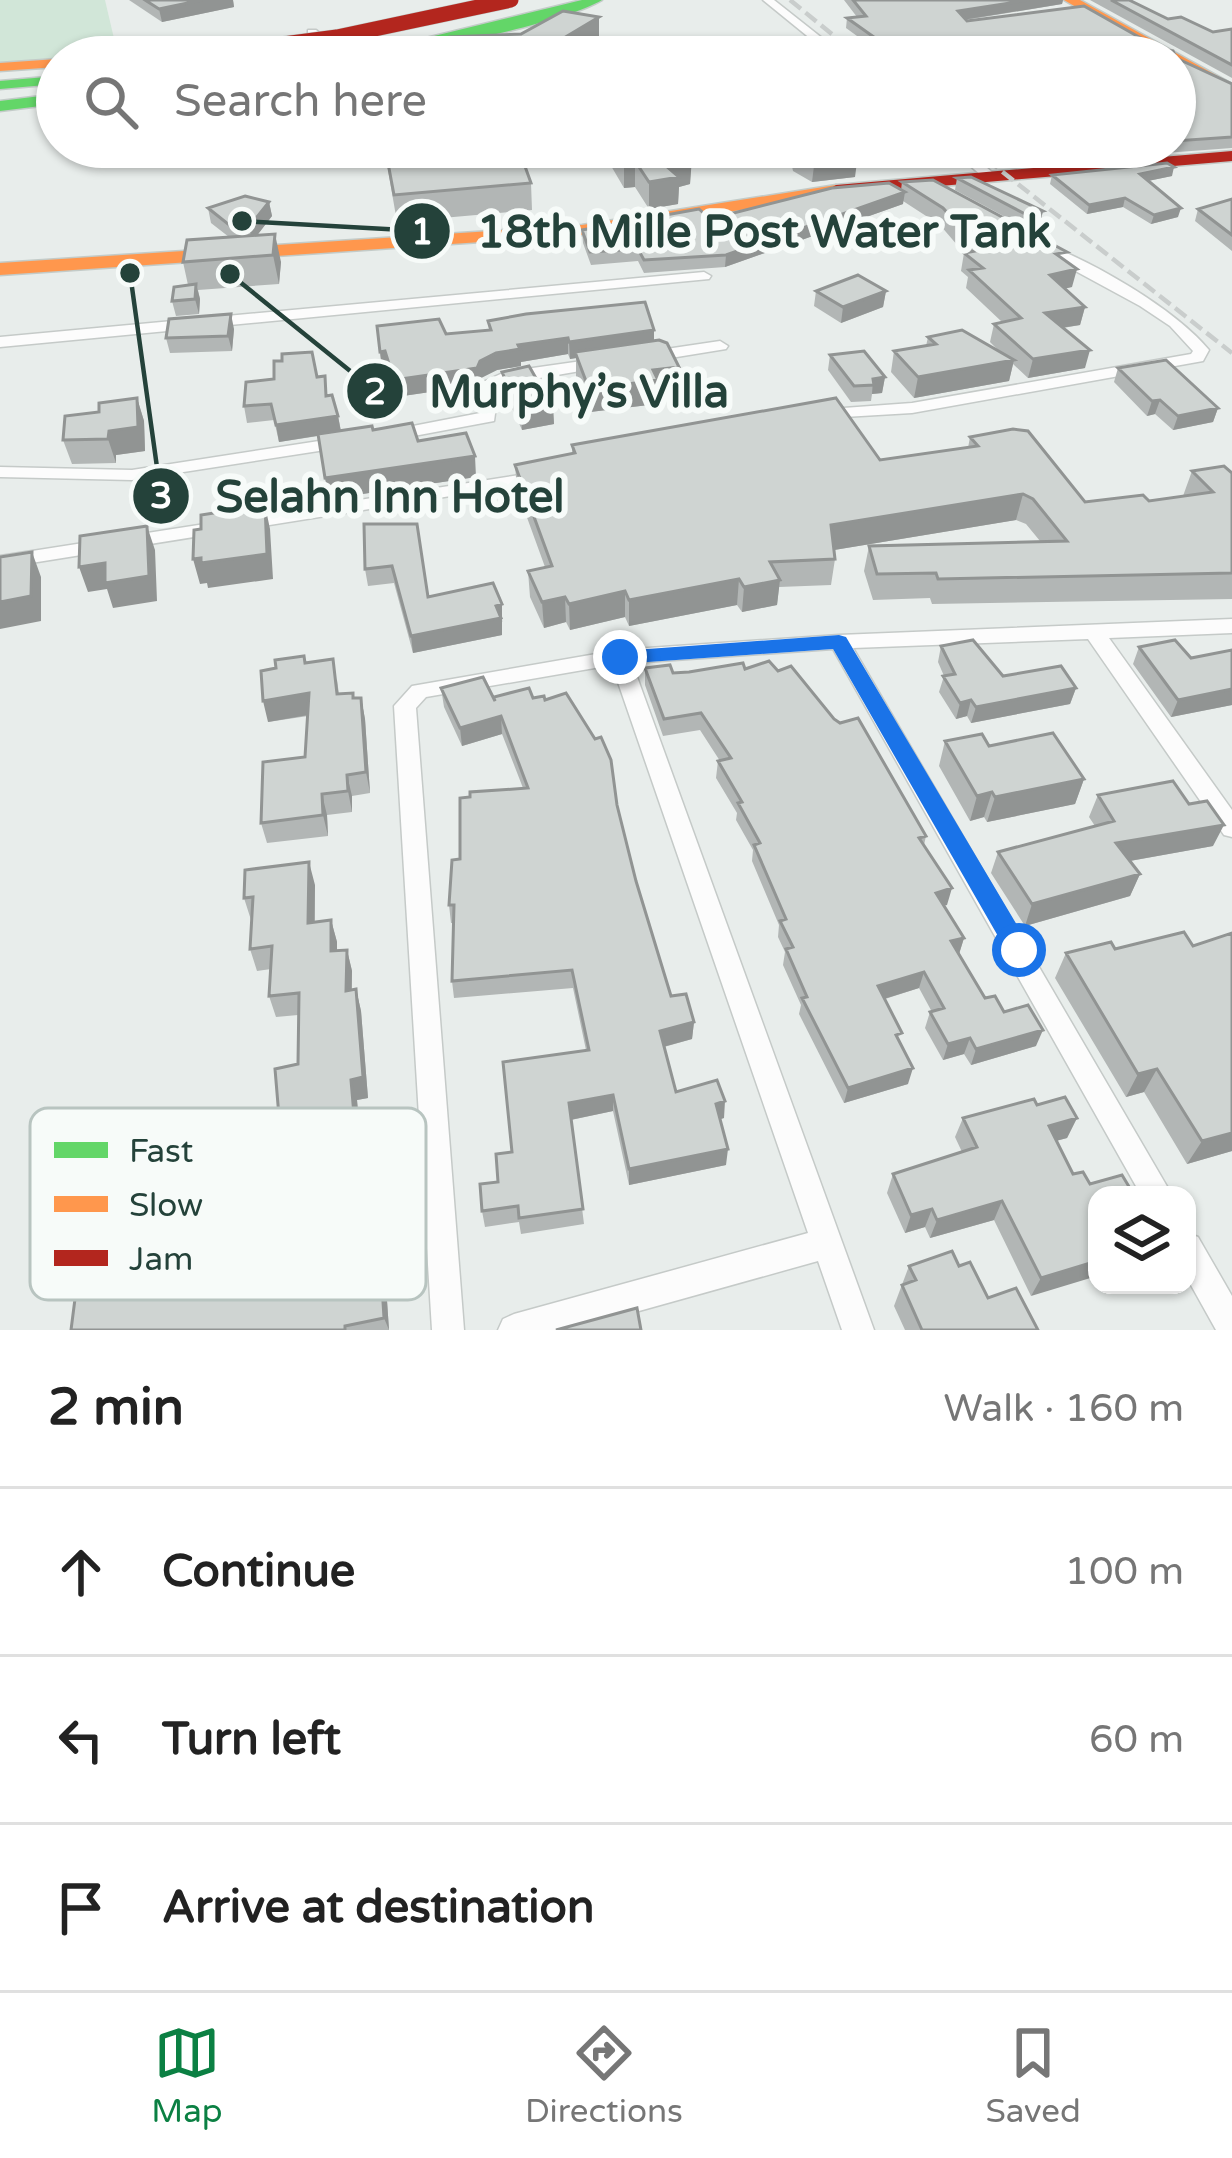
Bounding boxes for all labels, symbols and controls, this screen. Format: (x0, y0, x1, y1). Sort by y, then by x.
search box (36, 36, 1196, 168)
icon: search (78, 69, 144, 135)
text: Search here (174, 75, 427, 129)
callout: 18th Mille Post Water Tank (392, 191, 1075, 272)
text: 18th Mille Post Water Tank (477, 206, 1051, 260)
text: 1 (411, 211, 433, 254)
callout: Murphy’s Villa (345, 351, 753, 432)
text: Murphy’s Villa (429, 366, 729, 420)
text: 2 (364, 371, 386, 414)
callout: Selahn Inn Hotel (131, 455, 589, 536)
text: Selahn Inn Hotel (215, 471, 565, 525)
text: 3 (150, 475, 172, 518)
route end (593, 630, 647, 684)
route start (992, 923, 1046, 977)
legend (30, 1108, 426, 1300)
text: Fast (129, 1132, 193, 1171)
text: Slow (129, 1186, 203, 1225)
map controls (1088, 1186, 1196, 1294)
button: layers (1088, 1186, 1196, 1294)
text: Jam (129, 1240, 193, 1279)
text: 2 min (48, 1377, 184, 1439)
text: Walk · 160 m (943, 1385, 1184, 1432)
icon: ahead (48, 1539, 114, 1605)
text: Continue (162, 1545, 355, 1599)
text: 100 m (1065, 1548, 1184, 1595)
icon: left (48, 1707, 114, 1773)
text: Turn left (162, 1713, 341, 1767)
text: 60 m (1089, 1716, 1184, 1763)
icon: arrive (48, 1875, 114, 1941)
text: Arrive at destination (162, 1881, 594, 1935)
tab: Map (151, 2020, 223, 2131)
tab: Directions (525, 2020, 683, 2131)
tab: Saved (985, 2020, 1081, 2131)

